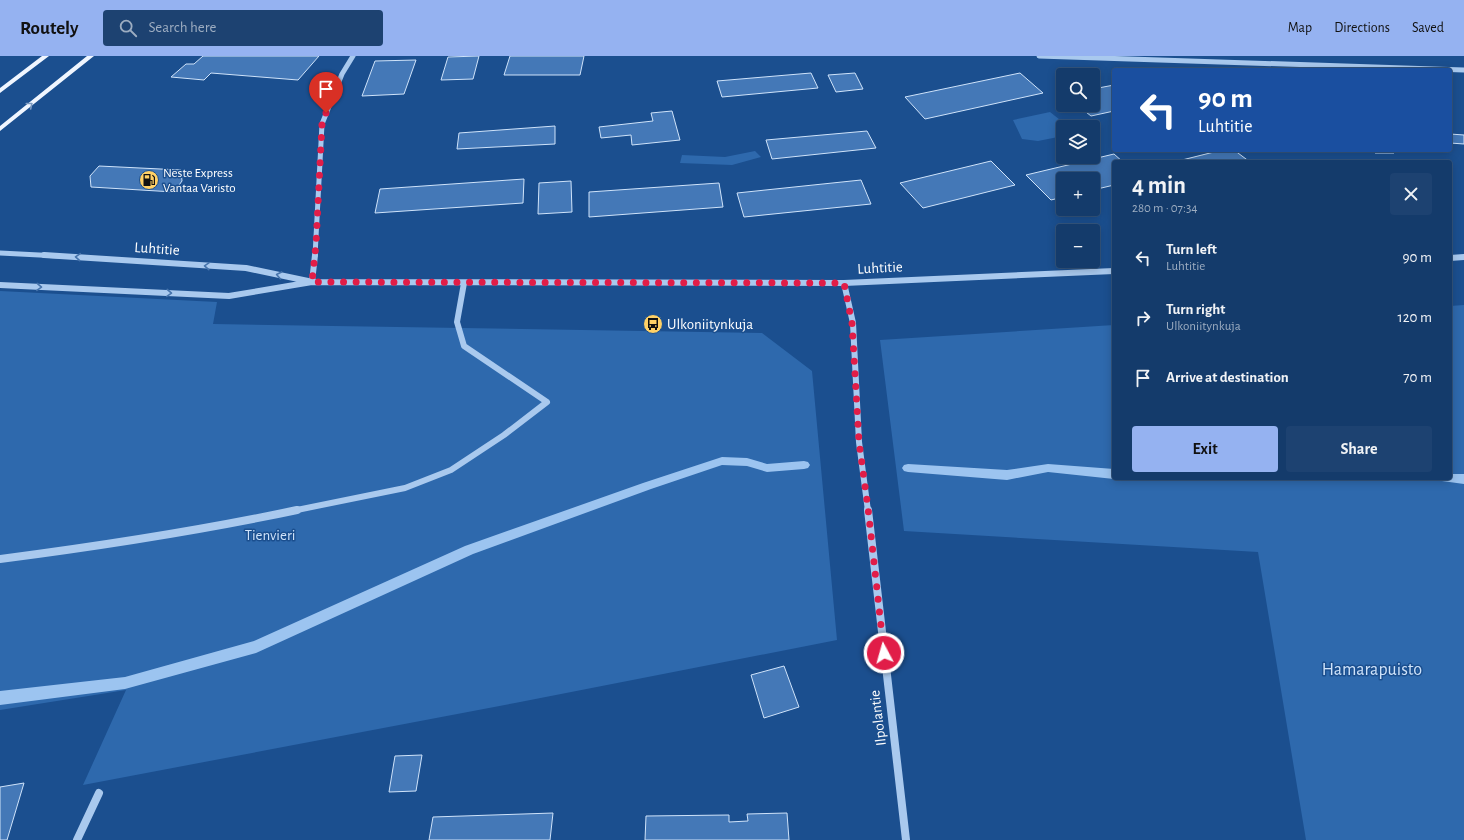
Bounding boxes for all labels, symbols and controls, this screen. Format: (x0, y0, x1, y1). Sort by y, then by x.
search box (103, 10, 383, 46)
icon: search (117, 17, 139, 39)
text: Routely (20, 19, 79, 38)
text: Search here (149, 20, 216, 35)
text: Map (1288, 21, 1312, 35)
text: Directions (1334, 21, 1390, 35)
text: Saved (1412, 21, 1444, 35)
map controls (1056, 68, 1100, 268)
button: search (1056, 68, 1100, 112)
pin (309, 72, 343, 113)
icon: arrive (315, 78, 337, 100)
icon: left (1132, 84, 1184, 136)
text: 90 m (1198, 85, 1253, 113)
one-way arrow (26, 103, 33, 110)
text: Luhtitie (1198, 118, 1253, 136)
button: layers (1056, 120, 1100, 164)
place label: Neste Express Vantaa Varisto (163, 167, 236, 195)
fuel station icon: Neste Express Vantaa Varisto (138, 169, 160, 191)
button: + (1056, 172, 1100, 216)
button: close (1390, 173, 1432, 215)
text: 4 min (1132, 174, 1186, 198)
text: 280 m · 07:34 (1132, 202, 1198, 215)
button: − (1056, 224, 1100, 268)
street label: Luhtitie (134, 240, 180, 258)
text: Turn left (1166, 242, 1217, 257)
icon: left (1132, 247, 1154, 269)
text: 90 m (1403, 250, 1432, 265)
one-way arrow (75, 252, 81, 261)
street label: Luhtitie (857, 259, 903, 277)
text: Luhtitie (1166, 260, 1205, 273)
one-way arrow (204, 261, 210, 270)
one-way arrow (276, 271, 282, 280)
one-way arrow (36, 282, 42, 291)
one-way arrow (166, 288, 172, 297)
text: Turn right (1166, 302, 1225, 317)
icon: right (1132, 307, 1154, 329)
text: 120 m (1398, 310, 1432, 325)
bus stop icon: Ulkoniitynkuja (642, 313, 664, 335)
place label: Ulkoniitynkuja (667, 317, 753, 332)
text: Ulkoniitynkuja (1166, 320, 1241, 333)
icon: arrive (1132, 367, 1154, 389)
text: Arrive at destination (1166, 370, 1289, 385)
text: 70 m (1403, 370, 1432, 385)
button: Exit (1132, 426, 1278, 472)
button: Share (1286, 426, 1432, 472)
park label: Tienvieri (245, 528, 295, 543)
position arrow (863, 632, 905, 674)
park label: Hamarapuisto (1322, 661, 1422, 679)
street label: Ilpolantie (867, 689, 889, 747)

